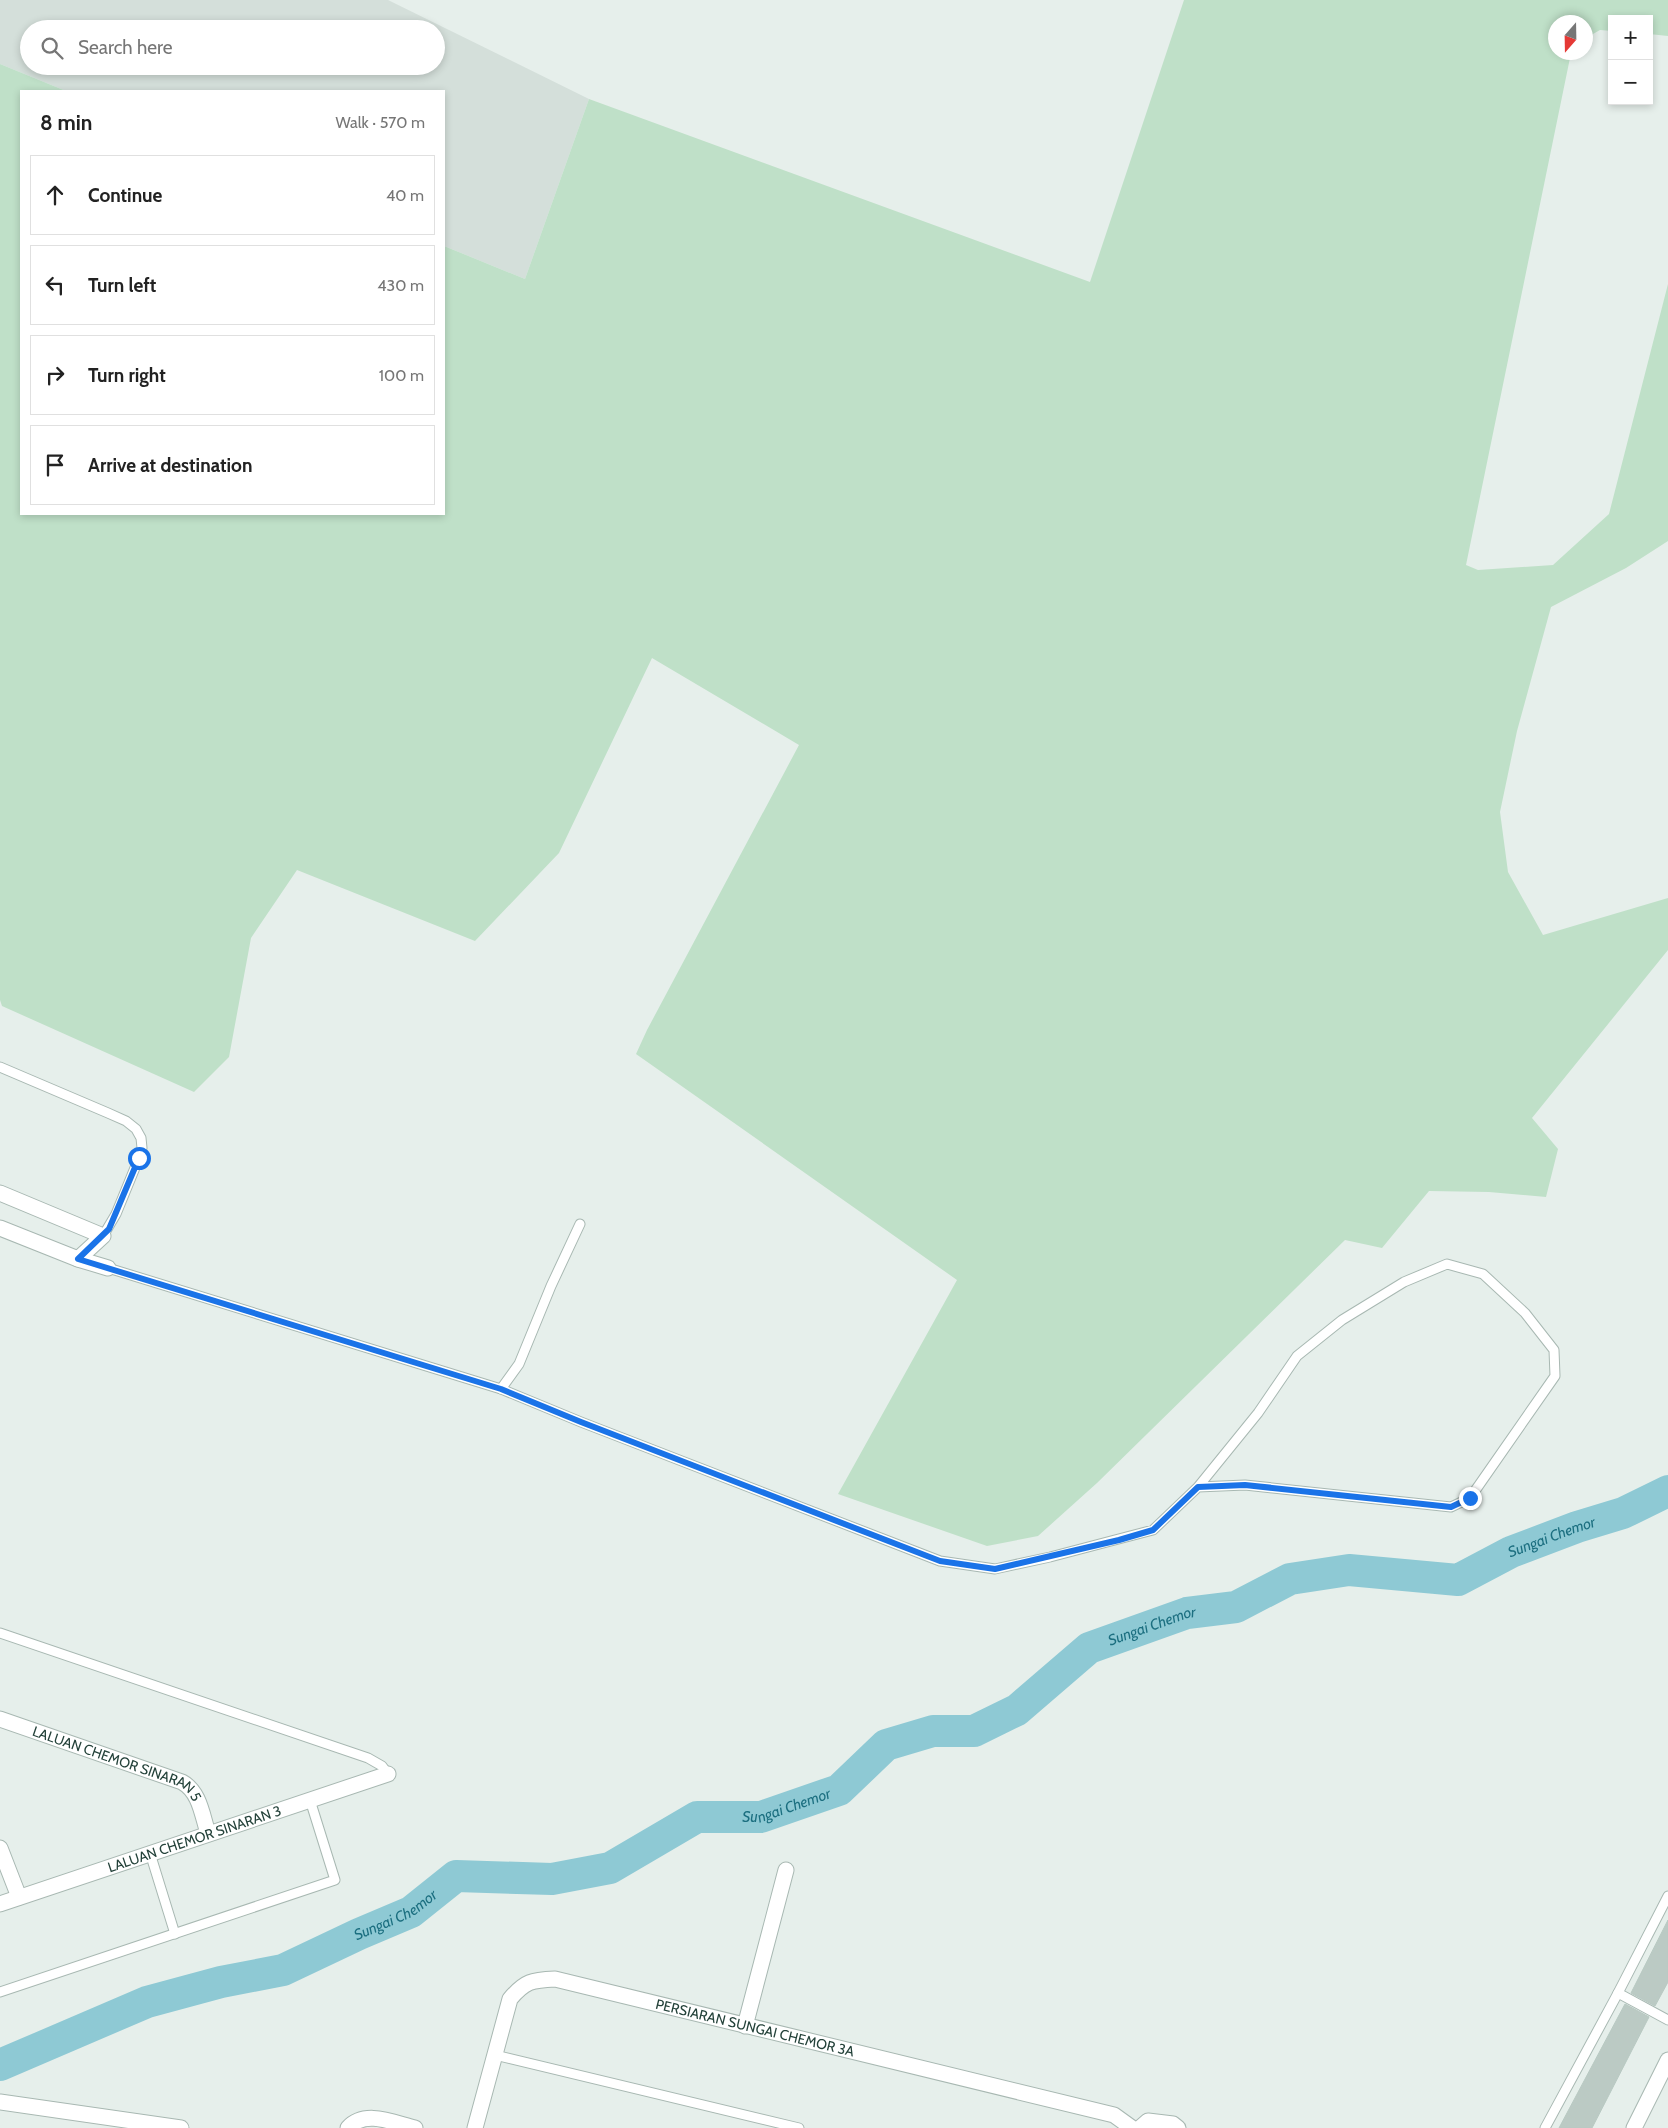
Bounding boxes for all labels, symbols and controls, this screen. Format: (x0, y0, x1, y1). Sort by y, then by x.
north arrow (1548, 15, 1593, 60)
map controls (1608, 15, 1653, 105)
button: + (1608, 15, 1653, 60)
search box (20, 20, 445, 75)
icon: search (38, 34, 66, 62)
text: Search here (78, 36, 172, 59)
button: − (1608, 60, 1653, 105)
text: 8 min (40, 110, 92, 135)
text: Walk · 570 m (336, 113, 425, 132)
icon: ahead (41, 181, 69, 209)
text: Continue (88, 184, 162, 207)
text: 40 m (386, 186, 424, 205)
icon: left (41, 271, 69, 299)
text: Turn left (88, 274, 156, 297)
text: 430 m (377, 276, 424, 295)
icon: right (41, 361, 69, 389)
text: Turn right (88, 364, 166, 387)
text: 100 m (379, 366, 424, 385)
icon: arrive (41, 451, 69, 479)
text: Arrive at destination (88, 454, 252, 477)
route start (128, 1147, 151, 1170)
route end (1459, 1487, 1482, 1510)
water label: Sungai Chemor (1505, 1513, 1599, 1561)
water label: Sungai Chemor (1106, 1603, 1198, 1649)
street label: LALUAN CHEMOR SINARAN 5 (30, 1722, 206, 1804)
water label: Sungai Chemor (742, 1784, 834, 1827)
street label: LALUAN CHEMOR SINARAN 3 (105, 1801, 283, 1876)
water label: Sungai Chemor (351, 1885, 442, 1944)
street label: PERSIARAN SUNGAI CHEMOR 3A (654, 1995, 856, 2061)

